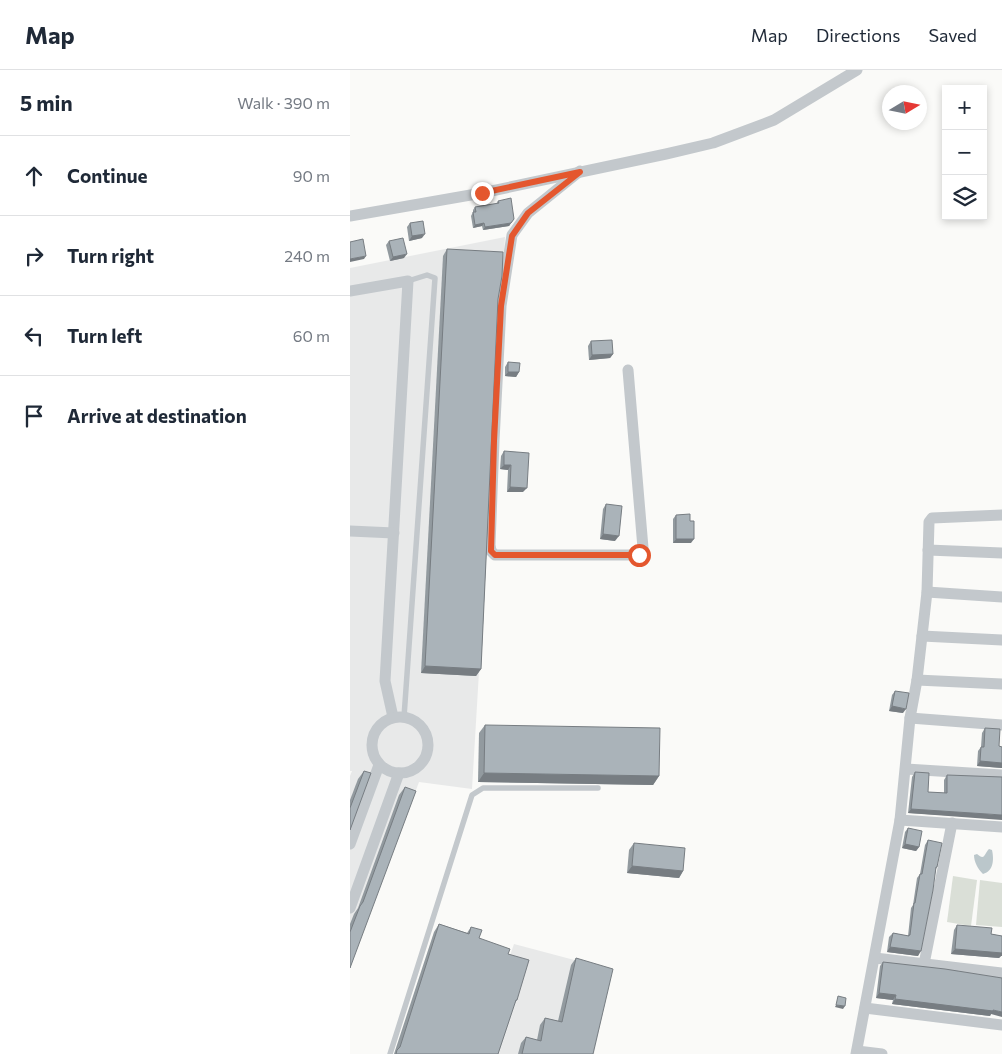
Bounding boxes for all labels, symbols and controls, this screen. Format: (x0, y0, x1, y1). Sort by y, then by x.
text: Map (25, 20, 75, 49)
text: Map (751, 24, 788, 46)
text: Directions (816, 24, 900, 46)
text: Saved (928, 24, 977, 46)
north arrow (882, 85, 927, 130)
map controls (942, 85, 987, 220)
button: + (942, 85, 987, 130)
text: 5 min (20, 90, 73, 115)
text: Walk · 390 m (237, 93, 330, 112)
button: − (942, 130, 987, 175)
icon: ahead (20, 162, 48, 190)
text: Continue (67, 164, 147, 187)
text: 90 m (293, 166, 330, 185)
button: layers (942, 175, 987, 220)
route end (471, 182, 494, 205)
icon: right (20, 242, 48, 270)
text: Turn right (67, 244, 154, 267)
text: 240 m (284, 246, 330, 265)
icon: left (20, 322, 48, 350)
text: Turn left (67, 324, 142, 347)
text: 60 m (293, 326, 330, 345)
icon: arrive (20, 402, 48, 430)
text: Arrive at destination (67, 404, 247, 427)
route start (628, 544, 651, 567)

